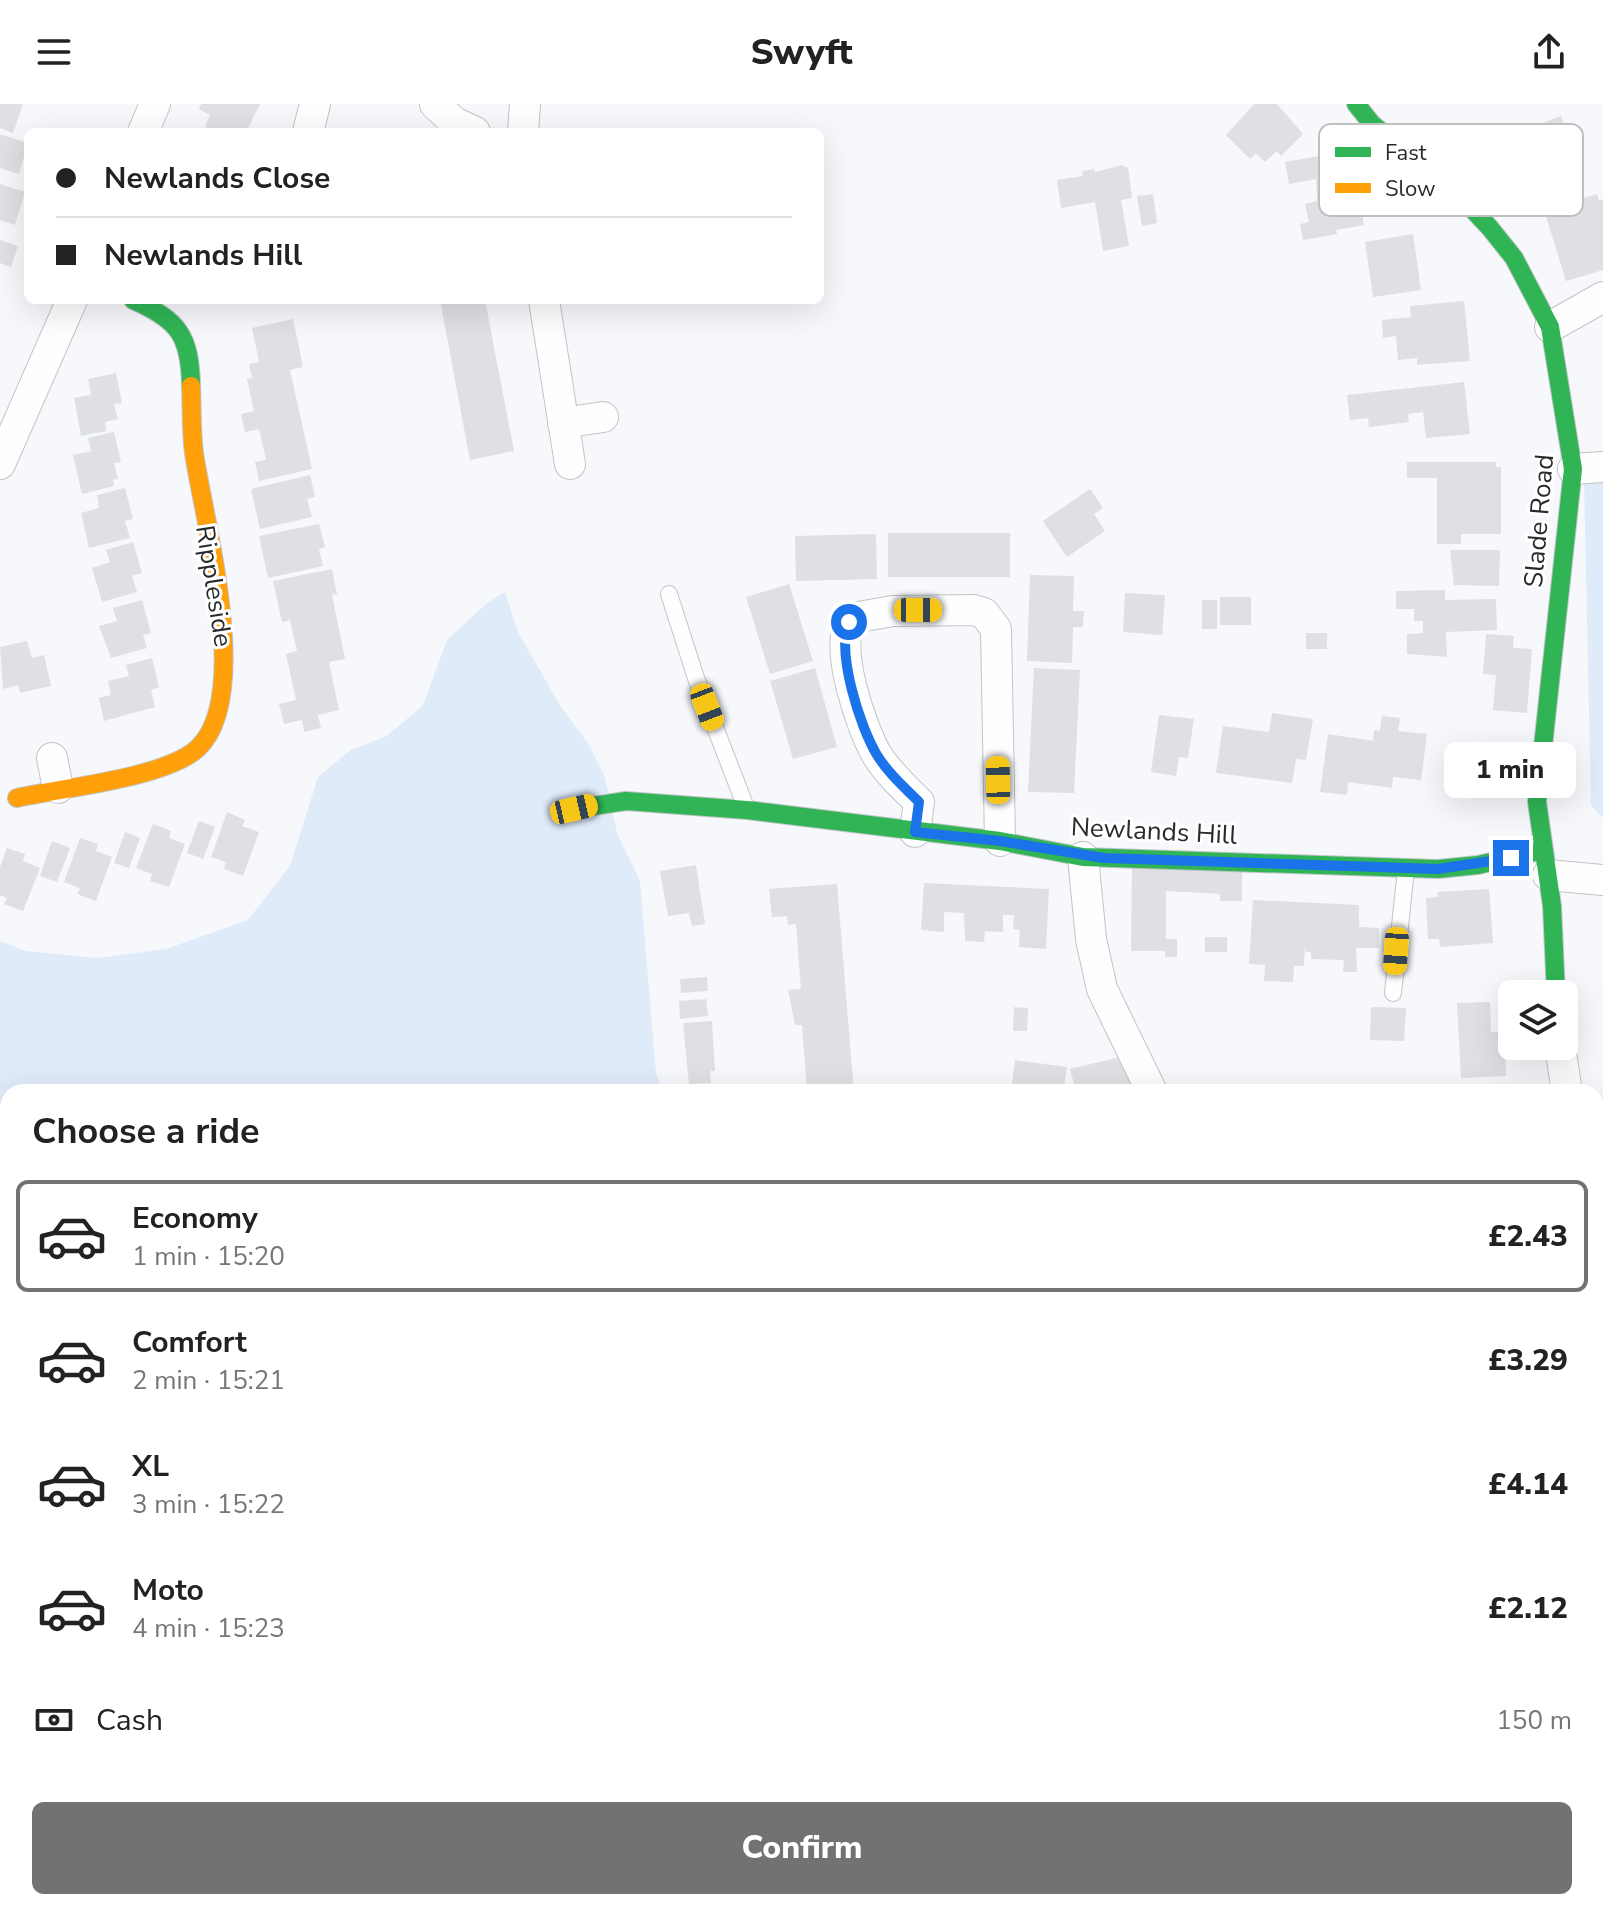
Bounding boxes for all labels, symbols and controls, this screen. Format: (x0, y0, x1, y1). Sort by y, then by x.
text: Swyft (750, 28, 853, 77)
icon: menu (32, 30, 76, 74)
icon: share (1527, 30, 1571, 74)
legend (1319, 124, 1583, 216)
text: Fast (1385, 138, 1427, 168)
text: Newlands Close (104, 158, 330, 199)
text: Slow (1385, 174, 1436, 204)
text: Newlands Hill (104, 235, 302, 276)
street label: Slade Road (1516, 453, 1562, 589)
street label: Rippleside (187, 523, 241, 649)
car (894, 598, 942, 622)
route start (831, 604, 867, 640)
car (687, 680, 727, 734)
callout: 1 min (1445, 742, 1577, 798)
text: 1 min (1476, 752, 1544, 787)
car (986, 756, 1010, 804)
car (548, 792, 600, 826)
street label: Newlands Hill (1070, 809, 1238, 853)
route end (1493, 840, 1529, 876)
car (1382, 926, 1410, 976)
map controls (1498, 980, 1578, 1060)
button: layers (1498, 980, 1578, 1060)
text: Choose a ride (32, 1107, 260, 1156)
text: Economy (132, 1198, 258, 1239)
icon: car (36, 1200, 108, 1272)
text: £2.43 (1488, 1216, 1568, 1257)
text: 1 min · 15:20 (132, 1239, 285, 1274)
text: Comfort (132, 1322, 247, 1363)
icon: car (36, 1324, 108, 1396)
text: £3.29 (1488, 1340, 1568, 1381)
text: 2 min · 15:21 (132, 1363, 285, 1398)
text: XL (132, 1446, 169, 1487)
icon: car (36, 1448, 108, 1520)
text: £4.14 (1488, 1464, 1568, 1505)
text: 3 min · 15:22 (132, 1487, 285, 1522)
text: Moto (132, 1570, 204, 1611)
icon: car (36, 1572, 108, 1644)
text: £2.12 (1488, 1588, 1568, 1629)
text: 4 min · 15:23 (132, 1611, 285, 1646)
icon: cash (32, 1698, 76, 1742)
text: Cash (96, 1700, 163, 1741)
text: 150 m (1496, 1703, 1572, 1738)
button: Confirm (32, 1802, 1572, 1894)

